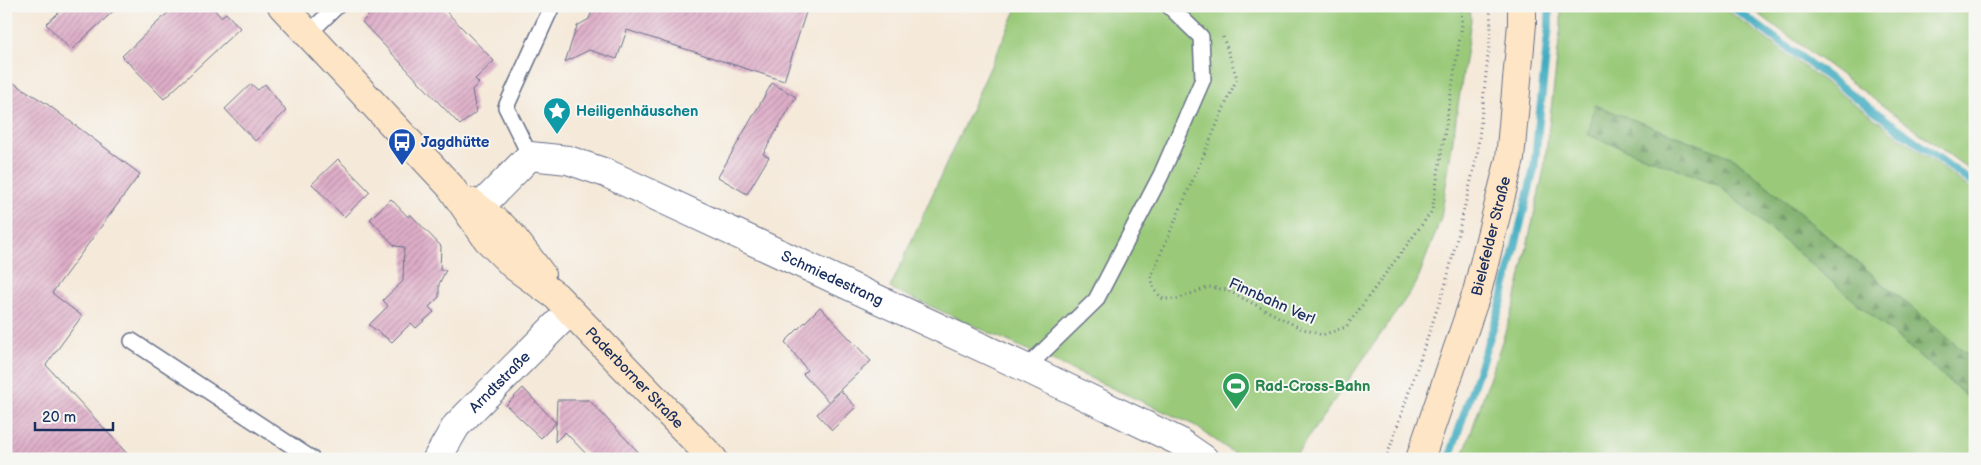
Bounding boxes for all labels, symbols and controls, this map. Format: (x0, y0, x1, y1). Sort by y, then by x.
place icon: Heiligenhäuschen (542, 96, 572, 135)
place label: Heiligenhäuschen (576, 102, 698, 121)
bus stop icon: Jagdhütte (387, 127, 417, 166)
place label: Jagdhütte (421, 133, 490, 152)
street label: Bielefelder Straße (1467, 175, 1515, 298)
street label: Schmiedestrang (778, 247, 886, 310)
street label: Finnbahn Verl (1226, 274, 1318, 329)
street label: Paderborner Straße (581, 323, 688, 433)
street label: Arndtstraße (465, 348, 535, 417)
sports icon: Rad-Cross-Bahn (1221, 371, 1251, 410)
place label: Rad-Cross-Bahn (1255, 377, 1370, 396)
scale bar (35, 400, 112, 432)
text: 20 m (42, 408, 76, 427)

